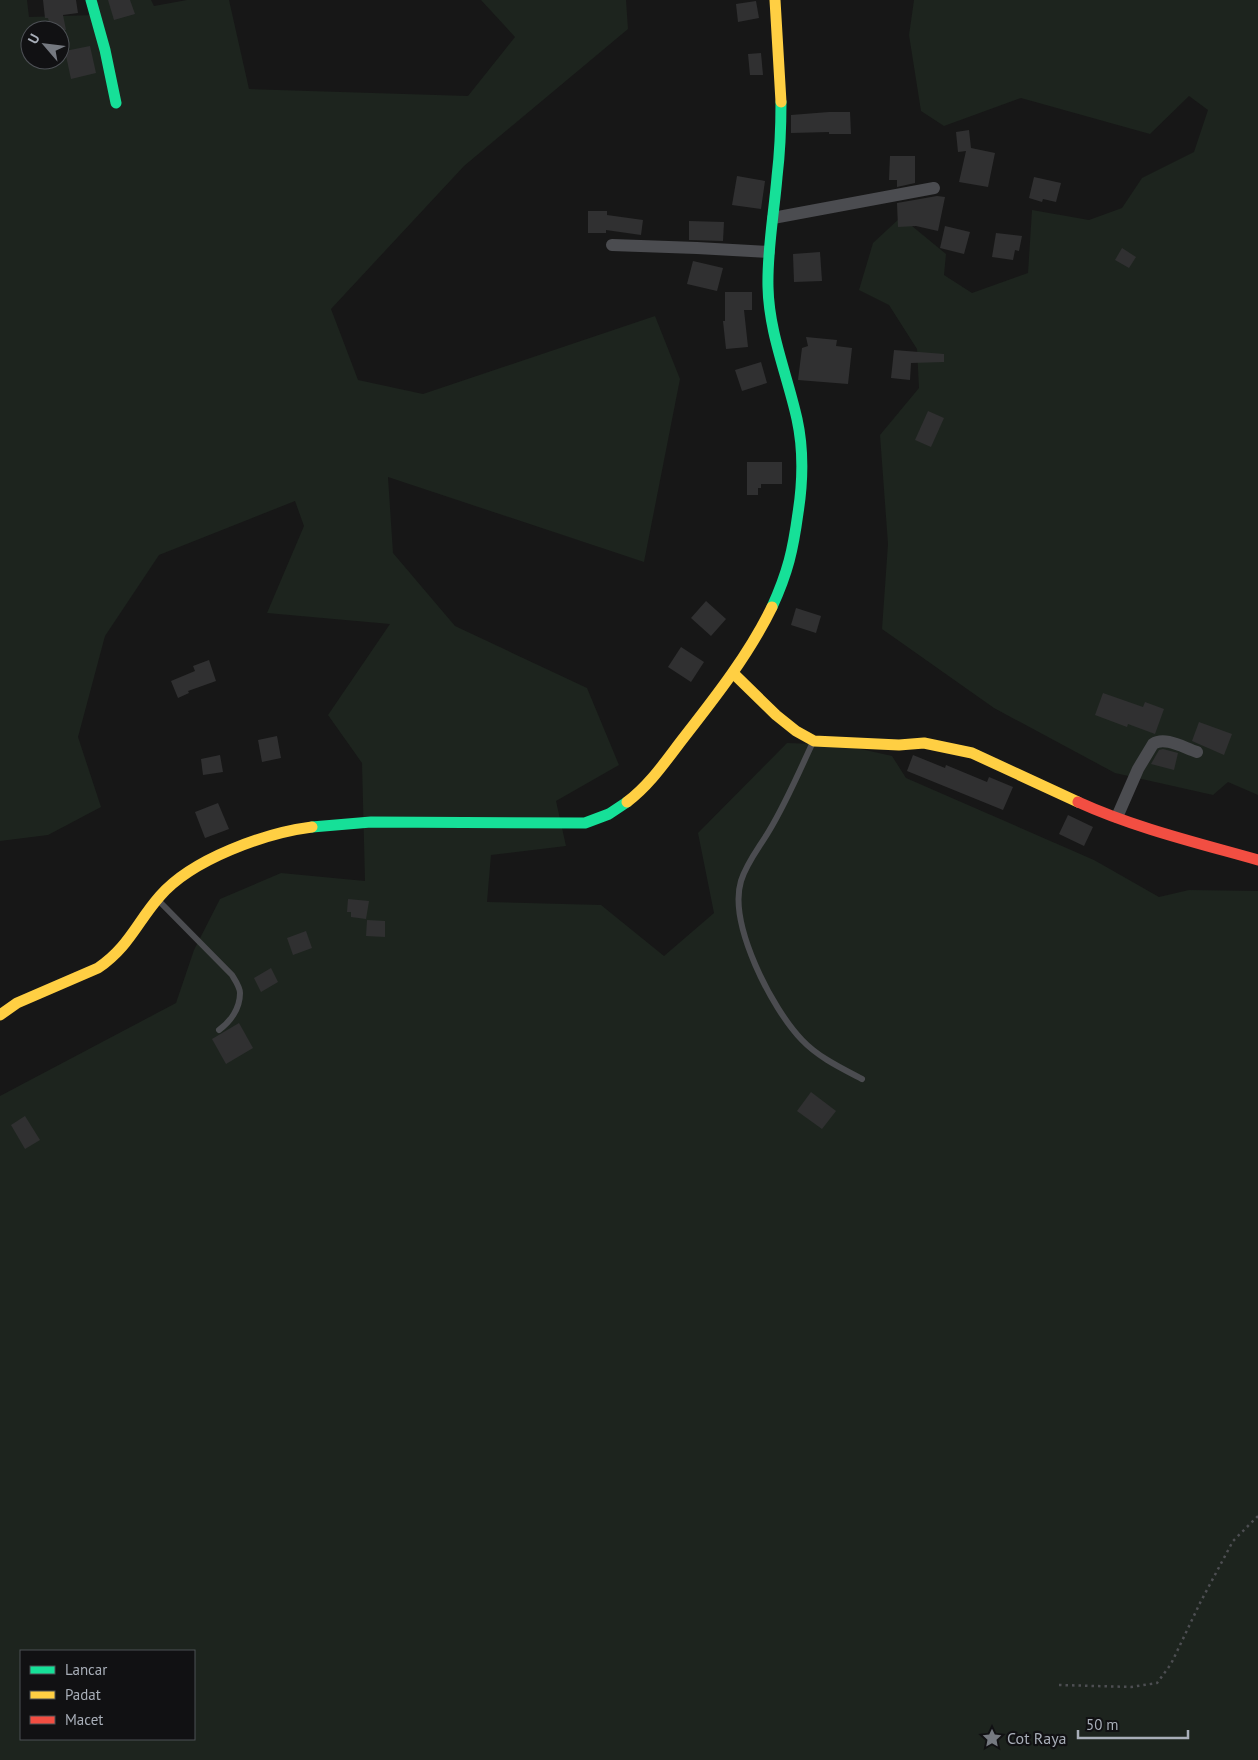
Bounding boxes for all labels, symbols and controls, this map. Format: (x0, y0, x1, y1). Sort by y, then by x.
north arrow (20, 20, 70, 70)
text: U (24, 31, 44, 47)
legend (20, 1650, 195, 1740)
text: Lancar (65, 1660, 107, 1679)
text: Padat (65, 1685, 101, 1704)
scale bar (1078, 1708, 1188, 1740)
text: Macet (65, 1710, 103, 1729)
text: 50 m (1086, 1715, 1119, 1734)
place icon: Cot Raya (981, 1727, 1003, 1749)
place label: Cot Raya (1007, 1728, 1067, 1748)

